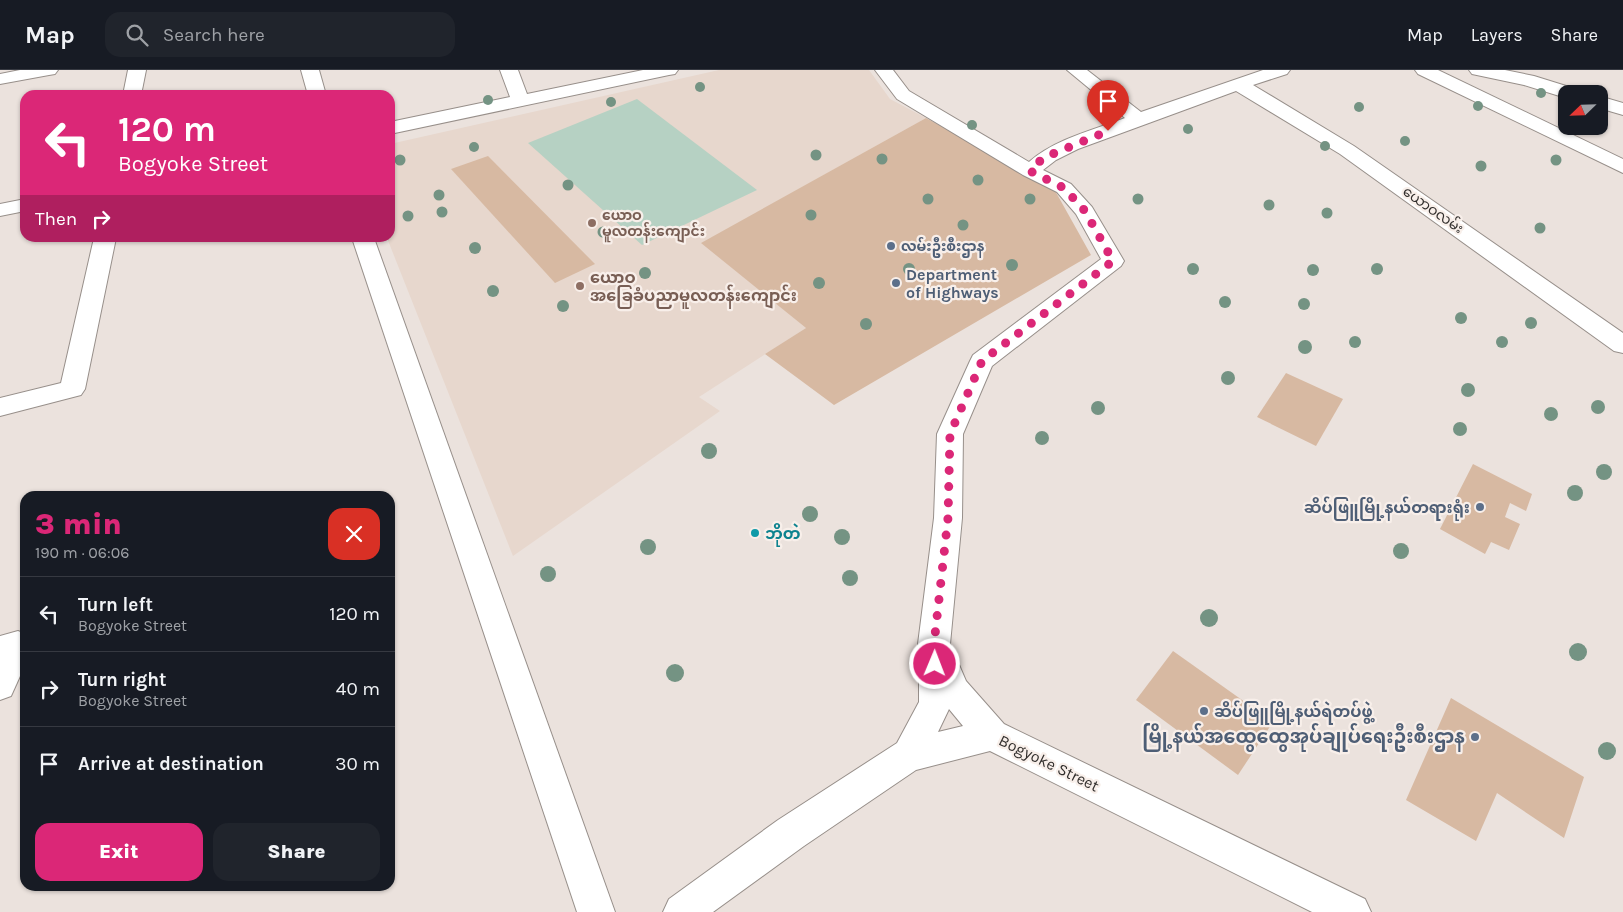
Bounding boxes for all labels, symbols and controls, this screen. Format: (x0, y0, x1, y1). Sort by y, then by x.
search box (105, 12, 455, 57)
text: Map (25, 21, 75, 49)
icon: search (123, 21, 151, 49)
text: Search here (163, 24, 265, 46)
text: Map (1407, 24, 1443, 46)
text: Layers (1471, 24, 1523, 46)
text: Share (1551, 24, 1598, 46)
pin (1087, 80, 1129, 131)
north arrow (1558, 85, 1608, 135)
map controls (1558, 85, 1608, 135)
icon: arrive (1094, 87, 1122, 115)
text: 120 m (118, 109, 216, 150)
icon: left (35, 110, 100, 175)
text: Bogyoke Street (118, 151, 268, 177)
street label: ယောဝလမ်း (1399, 181, 1468, 237)
icon: right (87, 205, 115, 233)
place label: ယောဝ မူလတန်းကျောင်း (602, 207, 705, 243)
text: Then (35, 208, 77, 230)
marker: ယောဝ မူလတန်းကျောင်း (586, 217, 598, 229)
place label: လမ်းဦးစီးဌာန (901, 236, 984, 258)
marker: လမ်းဦးစီးဌာန (885, 240, 897, 252)
place label: Department of Highways (906, 265, 999, 302)
place label: ယောဝ အခြေခံပညာမူလတန်းကျောင်း (590, 268, 797, 309)
marker: Department of Highways (890, 277, 902, 289)
marker: ယောဝ အခြေခံပညာမူလတန်းကျောင်း (574, 280, 586, 292)
place label: ဆိပ်ဖြူမြို့နယ်တရားရုံး (1304, 496, 1470, 521)
marker: ဆိပ်ဖြူမြို့နယ်တရားရုံး (1474, 501, 1486, 513)
text: 3 min (35, 506, 122, 542)
button: close (328, 508, 380, 560)
place label: ဘိုတဲ (765, 523, 801, 547)
marker: ဘိုတဲ (749, 527, 761, 539)
text: 190 m · 06:06 (35, 543, 129, 562)
text: Turn left (78, 594, 153, 616)
icon: left (35, 600, 63, 628)
text: 120 m (329, 603, 380, 625)
text: Bogyoke Street (78, 616, 187, 635)
position arrow (908, 637, 960, 689)
text: Turn right (78, 669, 167, 691)
icon: right (35, 675, 63, 703)
text: 40 m (336, 678, 380, 700)
text: Bogyoke Street (78, 691, 187, 710)
place label: ဆိပ်ဖြူမြို့နယ်ရဲတပ်ဖွဲ့ (1214, 700, 1375, 725)
marker: ဆိပ်ဖြူမြို့နယ်ရဲတပ်ဖွဲ့ (1198, 705, 1210, 717)
place label: မြို့နယ်အထွေထွေအုပ်ချုပ်ရေးဦးစီးဌာန (1142, 723, 1465, 753)
street label: Bogyoke Street (996, 731, 1102, 795)
marker: မြို့နယ်အထွေထွေအုပ်ချုပ်ရေးဦးစီးဌာန (1469, 731, 1481, 743)
icon: arrive (35, 750, 63, 778)
text: Arrive at destination (78, 753, 264, 775)
text: 30 m (335, 753, 380, 775)
button: Exit (35, 823, 203, 881)
button: Share (213, 823, 380, 881)

